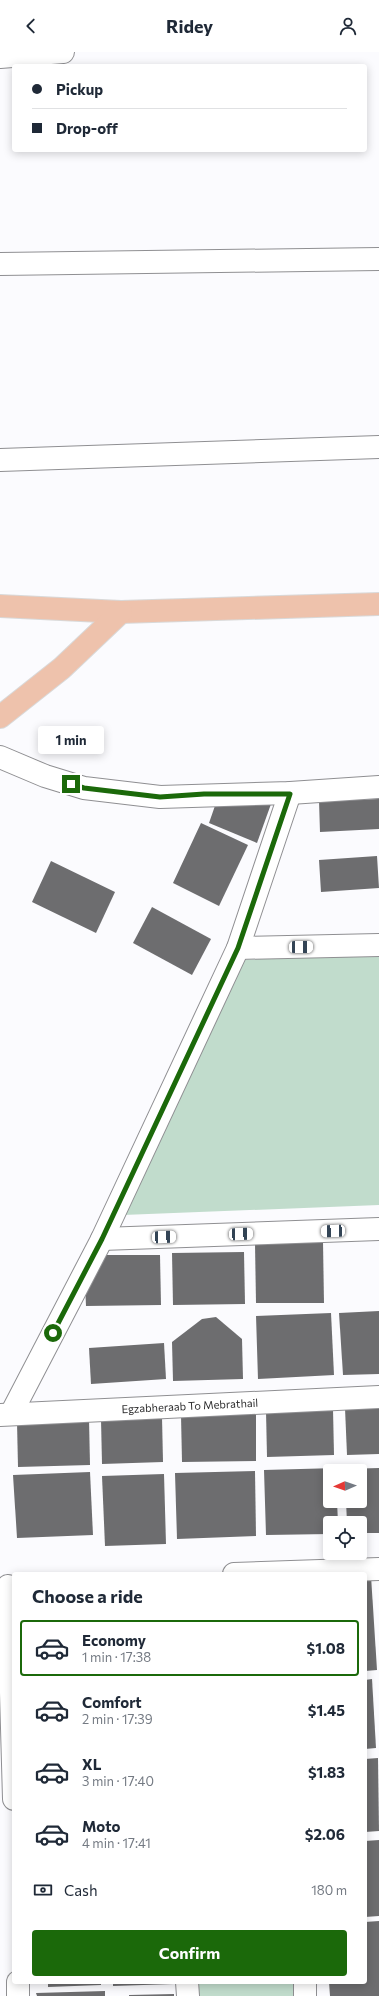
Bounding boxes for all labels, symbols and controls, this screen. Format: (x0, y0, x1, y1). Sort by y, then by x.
icon: back (20, 15, 42, 37)
text: Ridey (166, 15, 213, 37)
icon: person (337, 15, 359, 37)
text: Pickup (56, 80, 103, 98)
text: Drop-off (56, 119, 118, 137)
callout: 1 min (38, 726, 104, 754)
text: 1 min (56, 732, 86, 748)
route end (62, 775, 80, 793)
car (289, 941, 313, 953)
car (321, 1225, 345, 1237)
car (229, 1228, 253, 1240)
car (152, 1231, 176, 1243)
route start (44, 1324, 62, 1342)
street label: Egzabheraab To Mebrathail (121, 1396, 258, 1415)
north arrow (323, 1464, 367, 1508)
map controls (323, 1464, 367, 1560)
button: locate (323, 1516, 367, 1560)
text: Choose a ride (32, 1585, 143, 1607)
icon: car (34, 1630, 70, 1666)
text: Economy (82, 1631, 146, 1649)
text: $1.08 (307, 1639, 345, 1657)
text: 1 min · 17:38 (82, 1649, 151, 1665)
icon: car (34, 1692, 70, 1728)
text: Comfort (82, 1693, 142, 1711)
text: $1.45 (308, 1701, 345, 1719)
text: 2 min · 17:39 (82, 1711, 153, 1727)
icon: car (34, 1754, 70, 1790)
text: XL (82, 1755, 101, 1773)
text: $1.83 (308, 1763, 345, 1781)
text: 3 min · 17:40 (82, 1773, 154, 1789)
icon: car (34, 1816, 70, 1852)
text: Moto (82, 1817, 121, 1835)
text: $2.06 (305, 1825, 345, 1843)
text: 4 min · 17:41 (82, 1835, 151, 1851)
icon: cash (32, 1879, 54, 1901)
text: Cash (64, 1881, 98, 1899)
text: 180 m (311, 1882, 347, 1898)
button: Confirm (32, 1930, 347, 1976)

